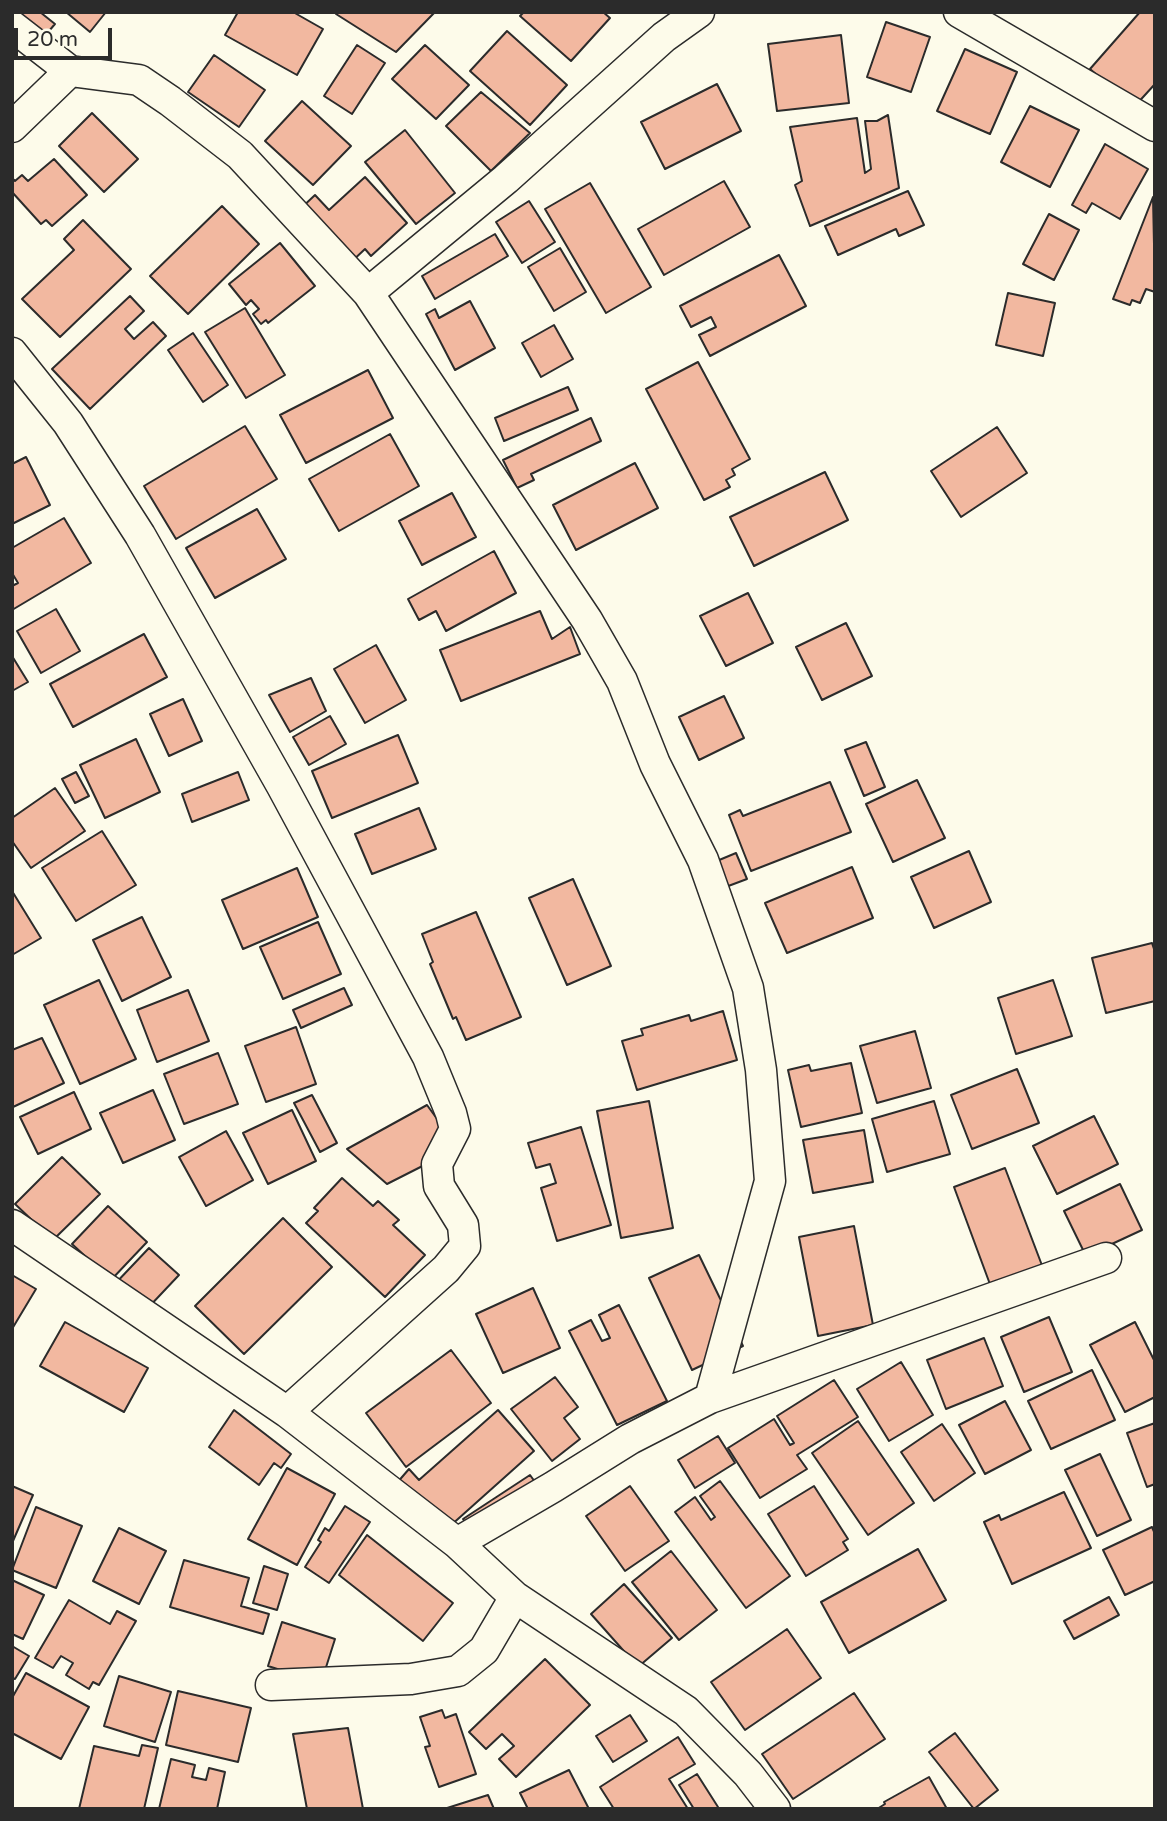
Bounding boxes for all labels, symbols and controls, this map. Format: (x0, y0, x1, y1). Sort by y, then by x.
scale bar (18, 14, 116, 58)
text: 20 m (27, 27, 78, 52)

